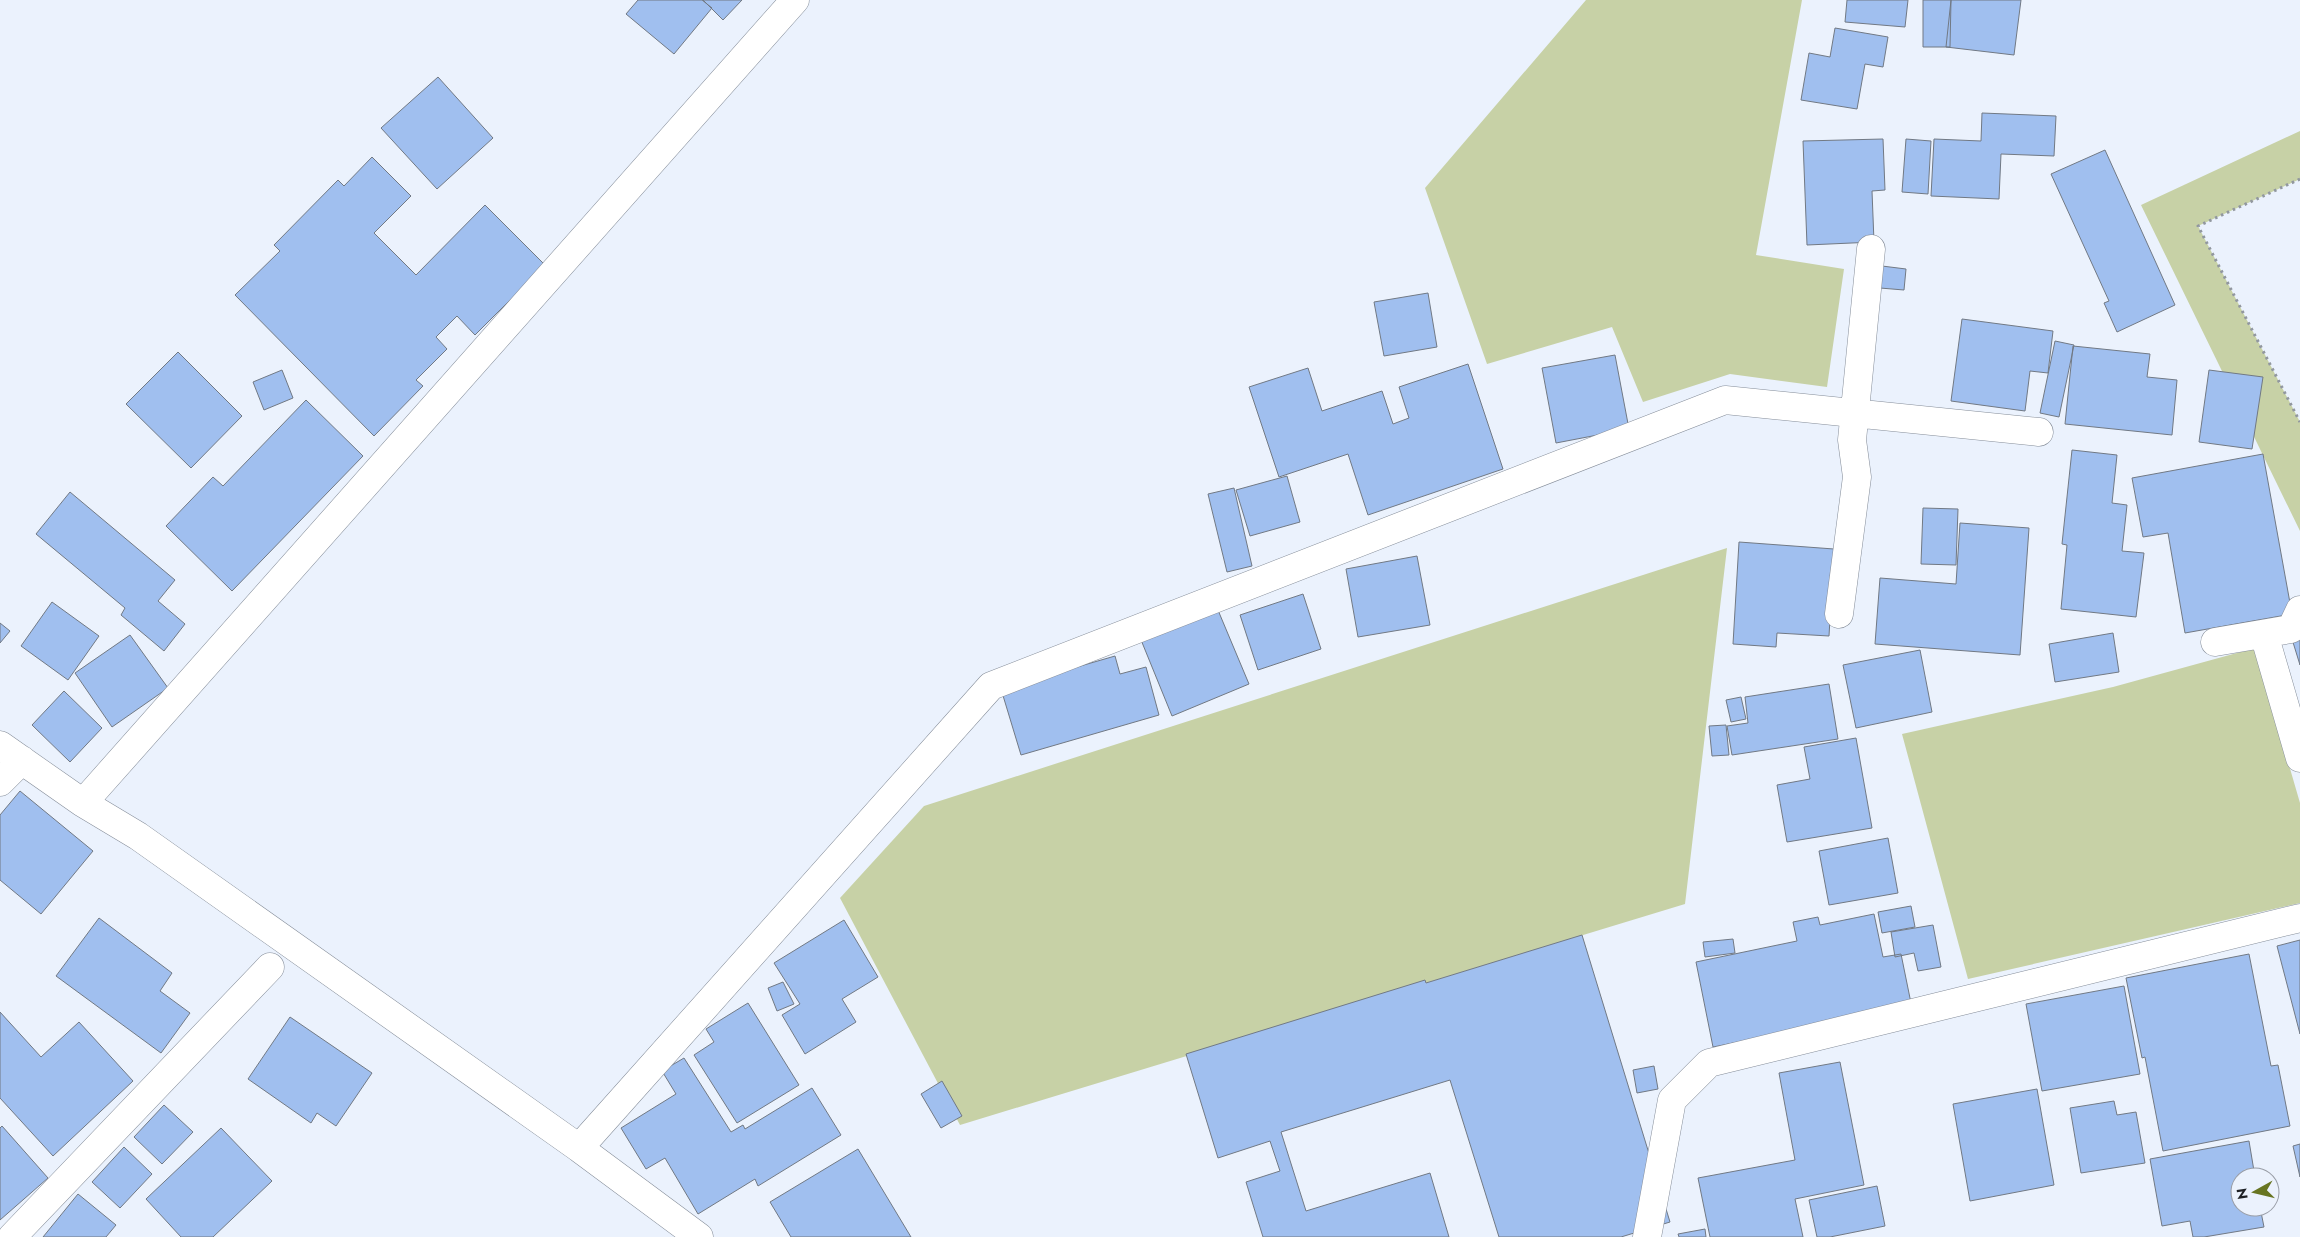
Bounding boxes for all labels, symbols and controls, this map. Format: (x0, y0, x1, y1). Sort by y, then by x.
north arrow (2230, 1167, 2280, 1217)
text: N (2231, 1187, 2253, 1201)

